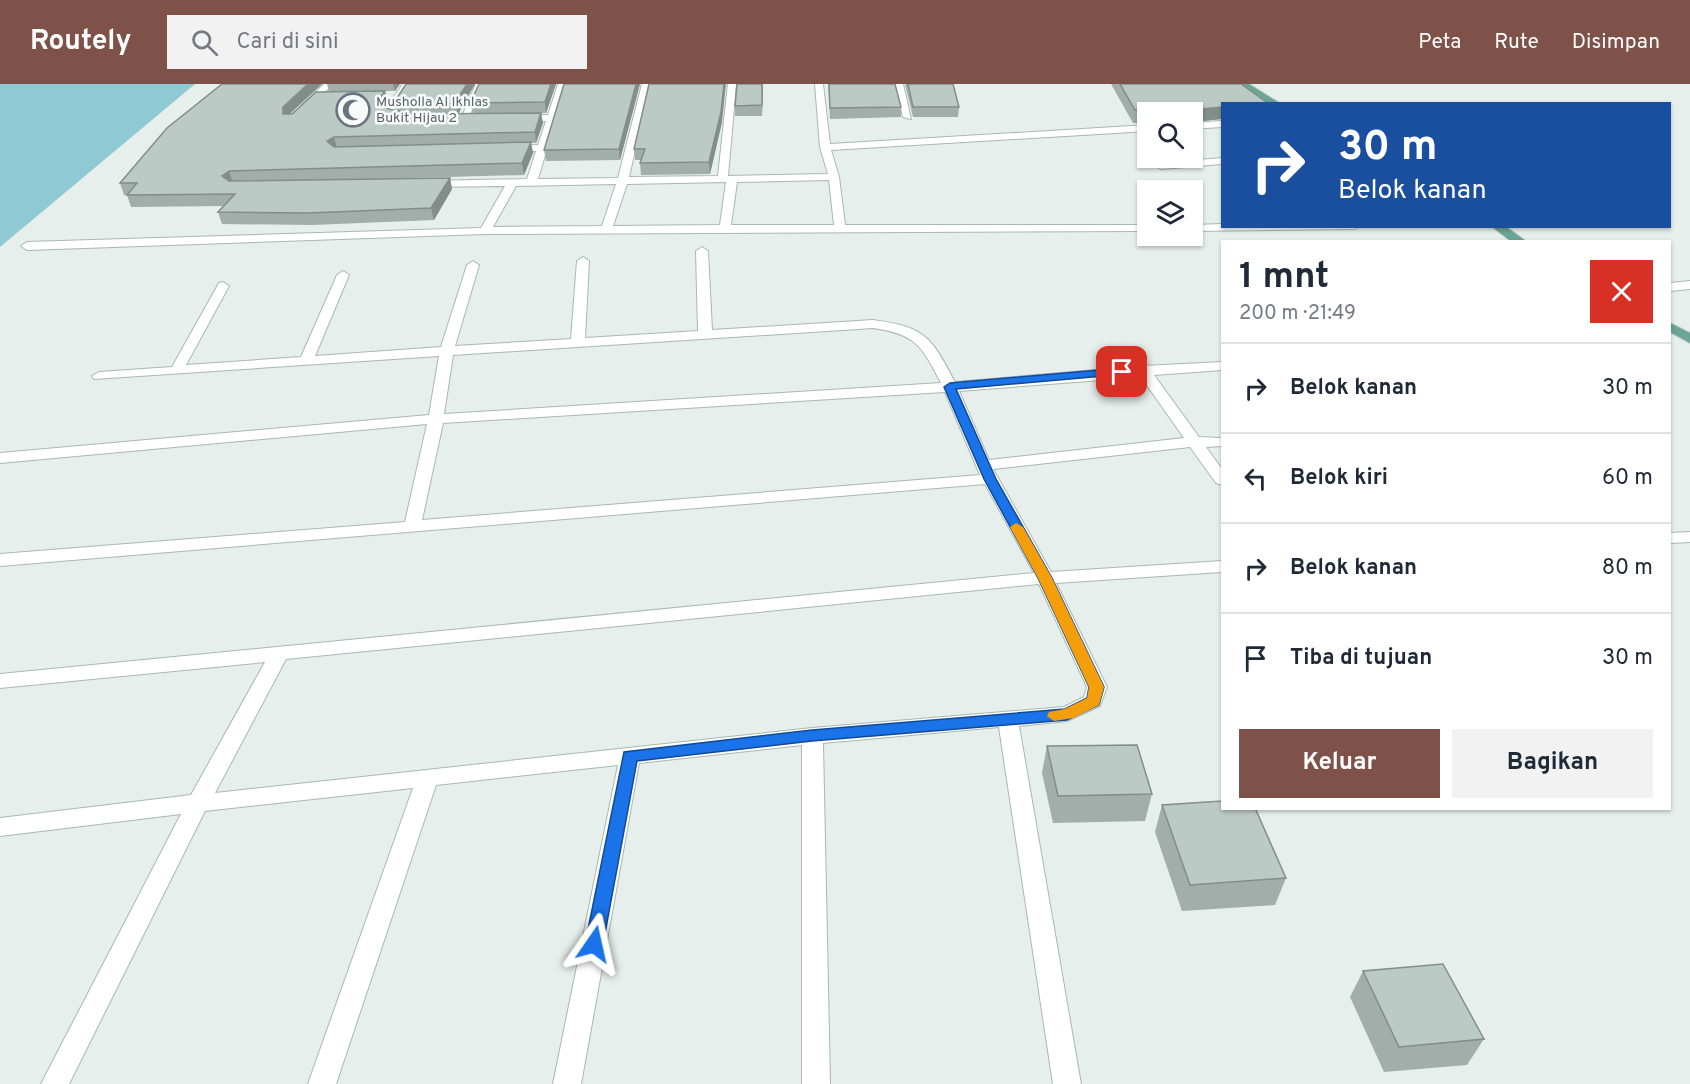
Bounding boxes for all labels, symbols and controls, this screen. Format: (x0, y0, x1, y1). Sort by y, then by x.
search box (167, 15, 587, 69)
text: Routely (30, 24, 131, 60)
icon: search (188, 26, 221, 59)
text: Cari di sini (236, 29, 339, 56)
text: Peta (1418, 29, 1461, 56)
text: Rute (1494, 29, 1539, 56)
text: Disimpan (1572, 29, 1660, 56)
mosque icon: Musholla Al Ikhlas Bukit Hijau 2 (335, 92, 371, 128)
place label: Musholla Al Ikhlas Bukit Hijau 2 (376, 94, 488, 127)
map controls (1137, 102, 1203, 246)
button: search (1137, 102, 1203, 168)
text: 30 m (1338, 122, 1437, 175)
icon: right (1239, 126, 1317, 204)
text: Belok kanan (1338, 174, 1487, 208)
button: layers (1137, 180, 1203, 246)
text: 1 mnt (1239, 255, 1329, 301)
button: close (1590, 260, 1653, 323)
text: 200 m · 21:49 (1239, 301, 1356, 327)
pin (1096, 346, 1147, 397)
icon: arrive (1105, 355, 1138, 388)
icon: right (1239, 372, 1272, 405)
text: Belok kanan (1290, 375, 1417, 402)
text: 30 m (1602, 375, 1653, 402)
icon: left (1239, 462, 1272, 495)
text: Belok kiri (1290, 465, 1388, 492)
text: 60 m (1602, 465, 1653, 492)
icon: right (1239, 552, 1272, 585)
text: Belok kanan (1290, 555, 1417, 582)
text: 80 m (1602, 555, 1653, 582)
icon: arrive (1239, 642, 1272, 675)
text: Tiba di tujuan (1290, 645, 1432, 672)
text: 30 m (1602, 645, 1653, 672)
button: Keluar (1239, 729, 1440, 798)
button: Bagikan (1452, 729, 1653, 798)
position arrow (562, 912, 626, 976)

